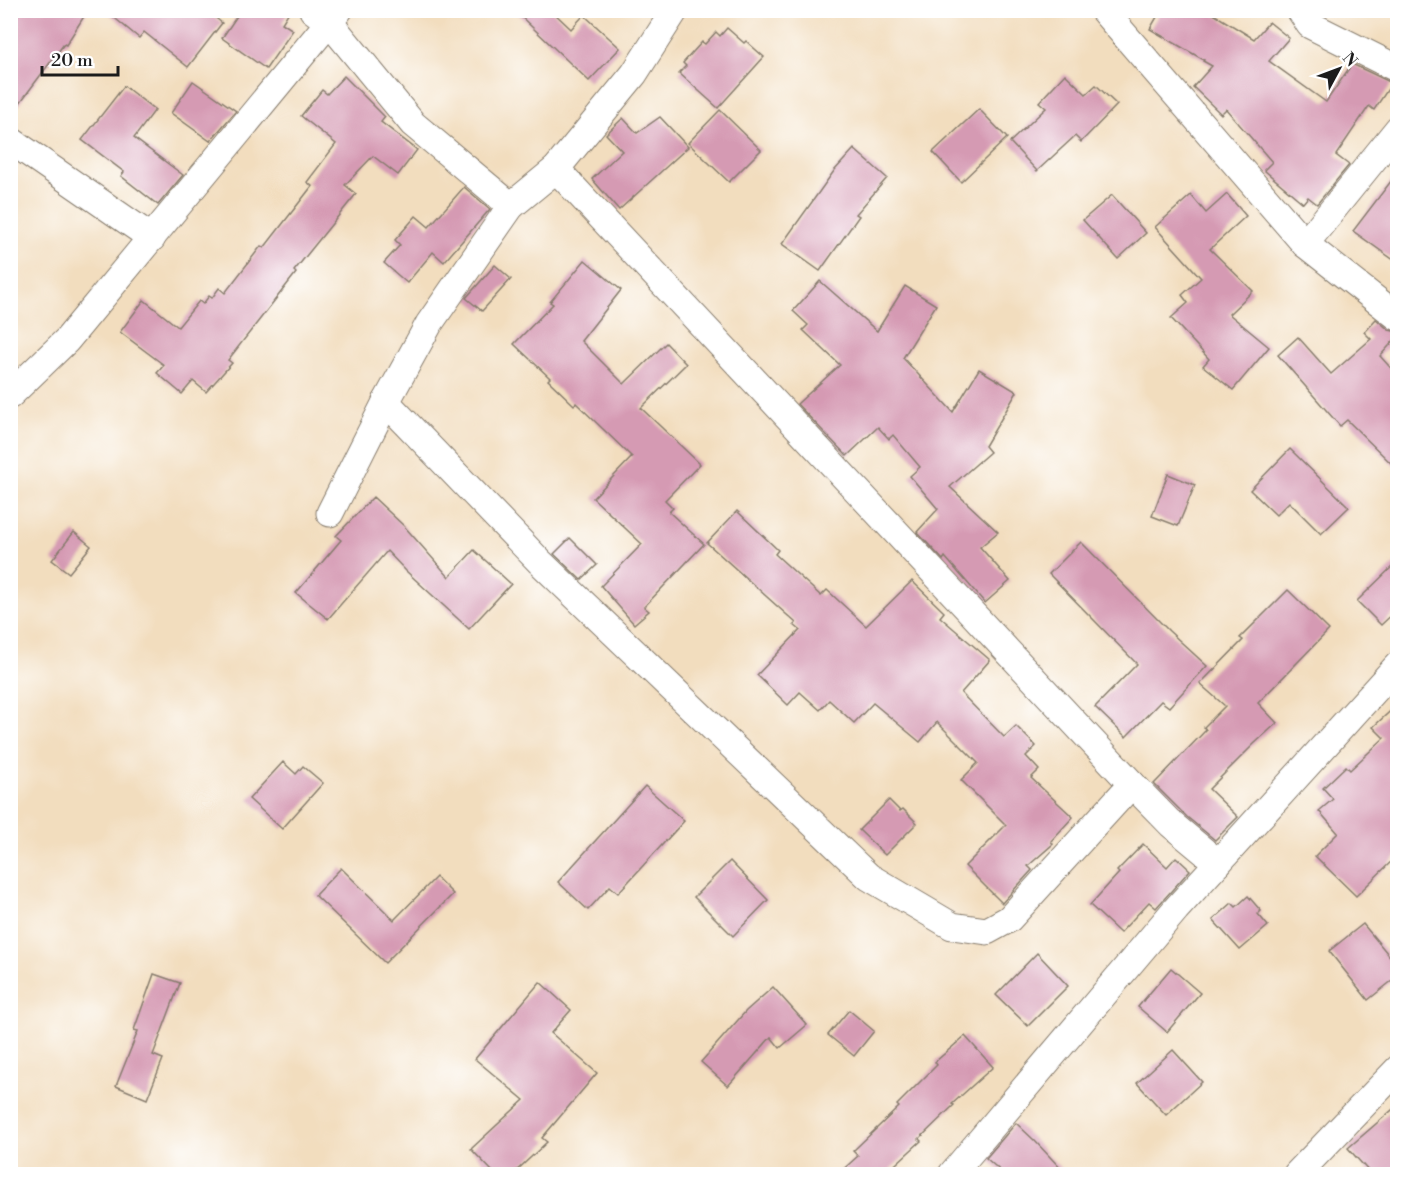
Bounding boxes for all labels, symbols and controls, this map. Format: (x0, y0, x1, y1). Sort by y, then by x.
scale bar (42, 39, 118, 77)
north arrow (1309, 39, 1369, 99)
text: N (1338, 48, 1361, 71)
text: 20 m (51, 49, 93, 72)

